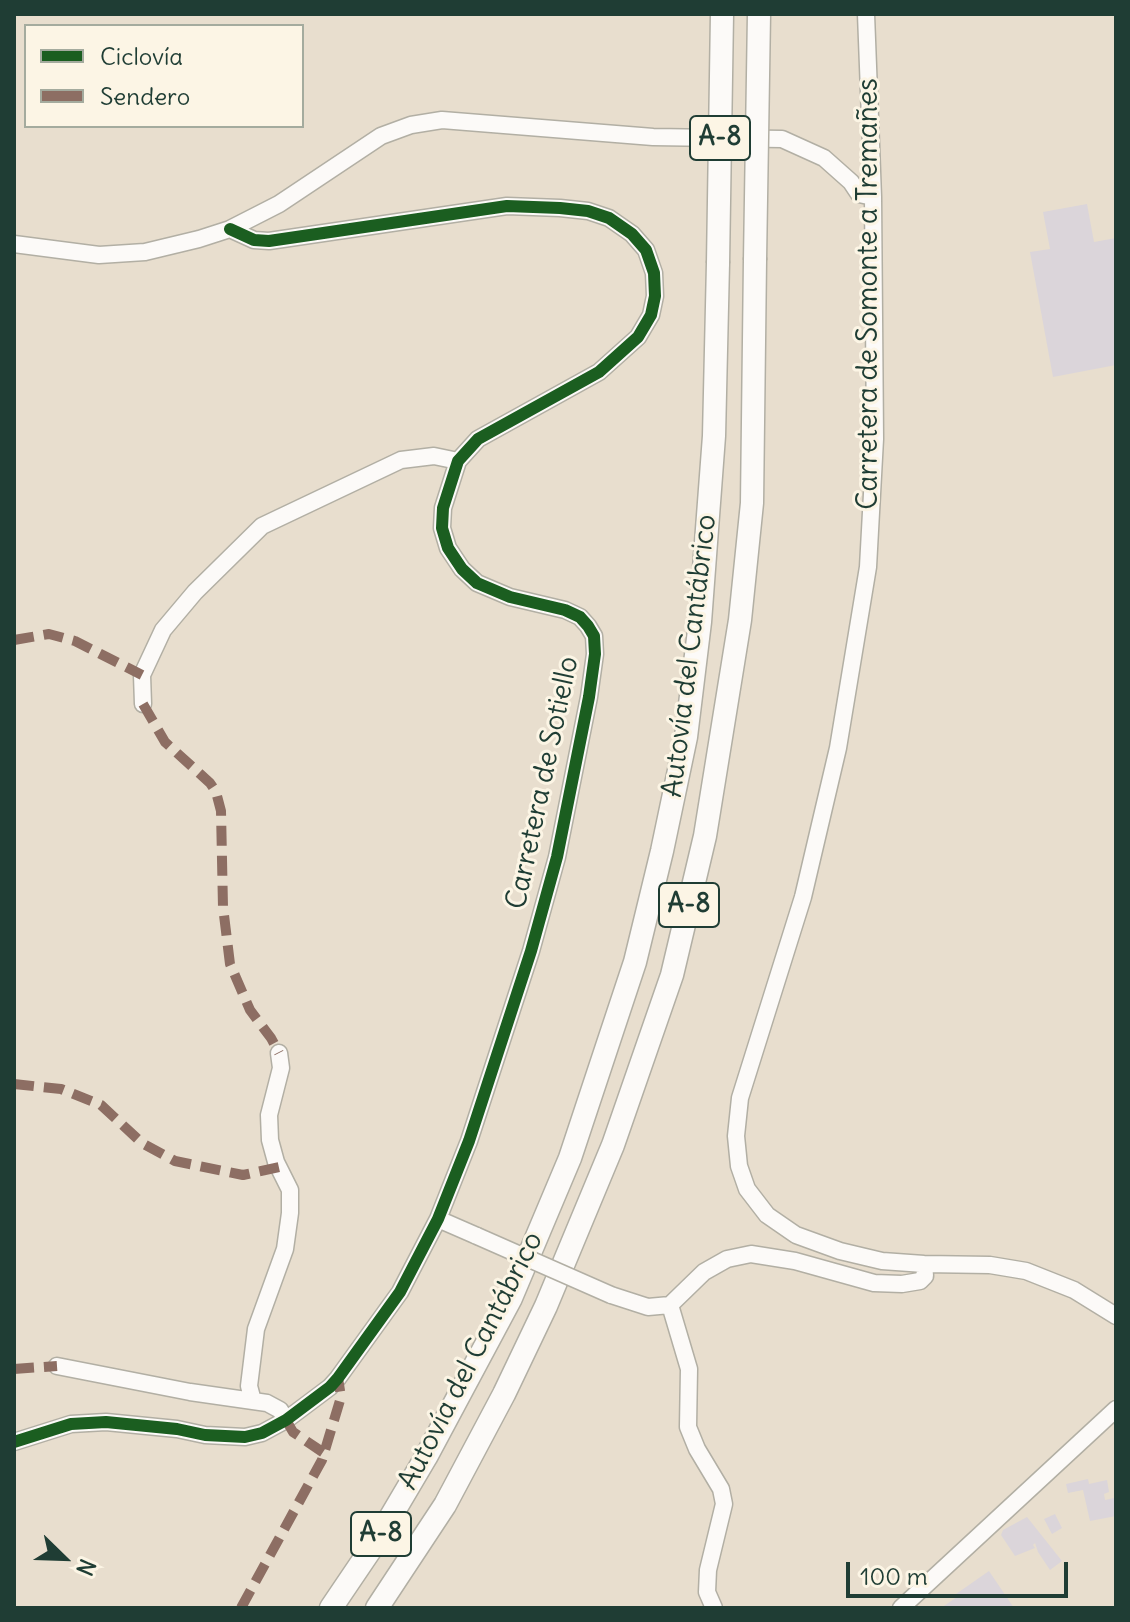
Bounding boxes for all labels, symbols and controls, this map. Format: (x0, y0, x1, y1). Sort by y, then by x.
legend (24, 24, 304, 128)
text: Ciclovía (100, 41, 183, 71)
street label: Carretera de Somonte a Tremañes (852, 78, 886, 510)
text: Sendero (100, 81, 190, 111)
road number: A-8 (690, 116, 750, 160)
street label: Autovía del Cantábrico (656, 513, 724, 799)
street label: Carretera de Sotiello (500, 654, 586, 912)
road number: A-8 (659, 883, 719, 927)
street label: Autovía del Cantábrico (391, 1226, 551, 1496)
road number: A-8 (351, 1512, 411, 1556)
north arrow (24, 1518, 104, 1598)
scale bar (850, 1546, 1072, 1596)
text: N (70, 1555, 102, 1580)
text: 100 m (860, 1561, 928, 1591)

